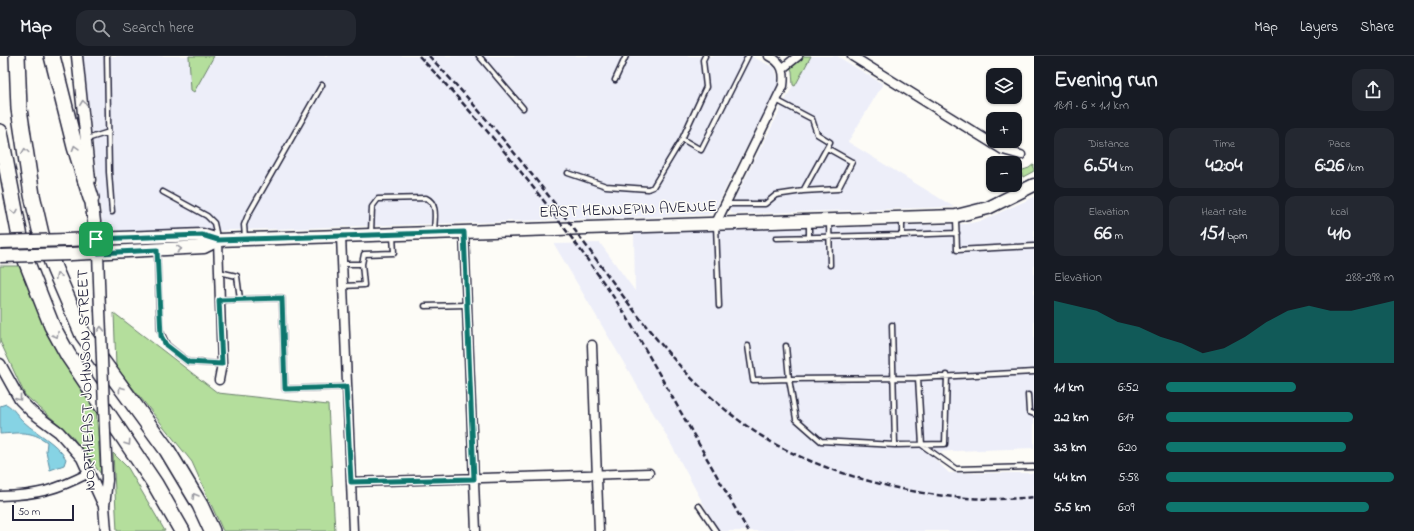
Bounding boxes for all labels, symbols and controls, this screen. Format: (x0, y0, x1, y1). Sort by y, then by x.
search box (76, 10, 356, 46)
text: Map (20, 14, 52, 41)
icon: search (90, 17, 112, 39)
text: Search here (122, 17, 194, 39)
text: Map (1254, 17, 1278, 38)
text: Layers (1300, 17, 1338, 38)
text: Share (1360, 17, 1394, 38)
text: Evening run (1054, 65, 1158, 97)
map controls (986, 68, 1022, 192)
button: layers (986, 68, 1022, 104)
button: share (1352, 69, 1394, 111)
text: 18:19 · 6 × 1.1 km (1054, 96, 1129, 115)
one-way arrow (79, 100, 88, 106)
button: + (986, 112, 1022, 148)
text: Distance (1088, 136, 1129, 152)
text: Time (1213, 136, 1235, 152)
text: Pace (1329, 136, 1350, 152)
one-way arrow (71, 144, 80, 151)
one-way arrow (21, 148, 30, 154)
text: 6.54 (1084, 152, 1117, 181)
text: 42:04 (1206, 152, 1242, 181)
text: 6:26 (1315, 152, 1344, 181)
button: − (986, 156, 1022, 192)
text: km (1117, 160, 1133, 176)
text: /km (1344, 160, 1364, 176)
street label: EAST HENNEPIN AVENUE (539, 195, 717, 225)
text: Elevation (1088, 204, 1129, 220)
text: Heart rate (1201, 204, 1247, 220)
text: kcal (1331, 204, 1348, 220)
one-way arrow (10, 209, 18, 215)
text: 66 (1094, 220, 1112, 249)
text: 151 (1200, 220, 1225, 249)
text: 410 (1328, 220, 1351, 249)
pin (79, 222, 113, 256)
icon: arrive (85, 228, 107, 250)
text: m (1112, 228, 1123, 244)
text: bpm (1225, 228, 1248, 244)
one-way arrow (176, 244, 182, 253)
text: Elevation (1054, 268, 1102, 287)
text: 288–298 m (1345, 268, 1394, 287)
street label: NORTHEAST JOHNSON STREET (71, 269, 103, 491)
one-way arrow (55, 273, 63, 281)
one-way arrow (97, 326, 105, 332)
one-way arrow (52, 330, 59, 338)
text: 1.1 km (1054, 378, 1084, 397)
text: 6:52 (1118, 378, 1139, 397)
one-way arrow (119, 386, 126, 393)
one-way arrow (15, 393, 22, 400)
text: 2.2 km (1054, 408, 1089, 427)
text: 6:17 (1118, 408, 1134, 427)
text: 3.3 km (1054, 438, 1086, 457)
text: 6:20 (1118, 438, 1137, 457)
one-way arrow (123, 439, 131, 446)
text: 4.4 km (1054, 468, 1086, 487)
text: 5:58 (1118, 468, 1139, 487)
one-way arrow (192, 493, 199, 500)
text: 5.5 km (1054, 498, 1091, 517)
text: 6:09 (1118, 498, 1134, 517)
scale bar (12, 503, 74, 522)
text: 50 m (18, 504, 40, 520)

